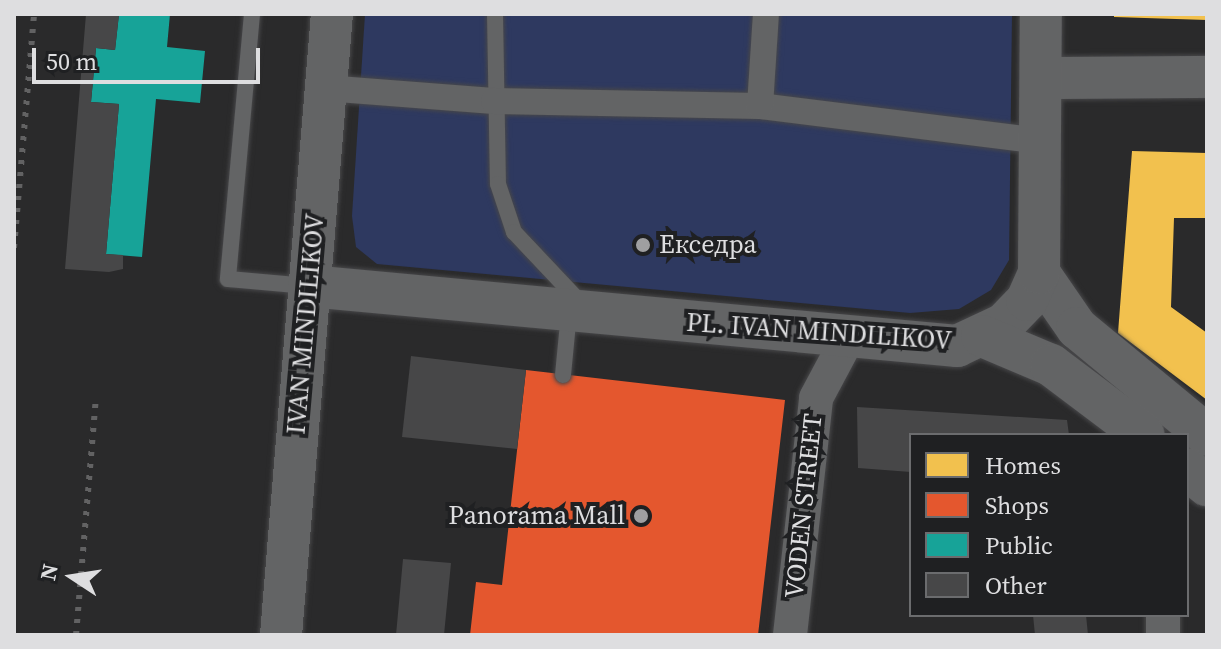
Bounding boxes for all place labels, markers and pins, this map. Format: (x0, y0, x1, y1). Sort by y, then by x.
place label: Екседра (659, 229, 757, 261)
marker: Екседра (634, 236, 652, 254)
place label: Panorama Mall (448, 500, 625, 532)
marker: Panorama Mall (632, 507, 650, 525)

